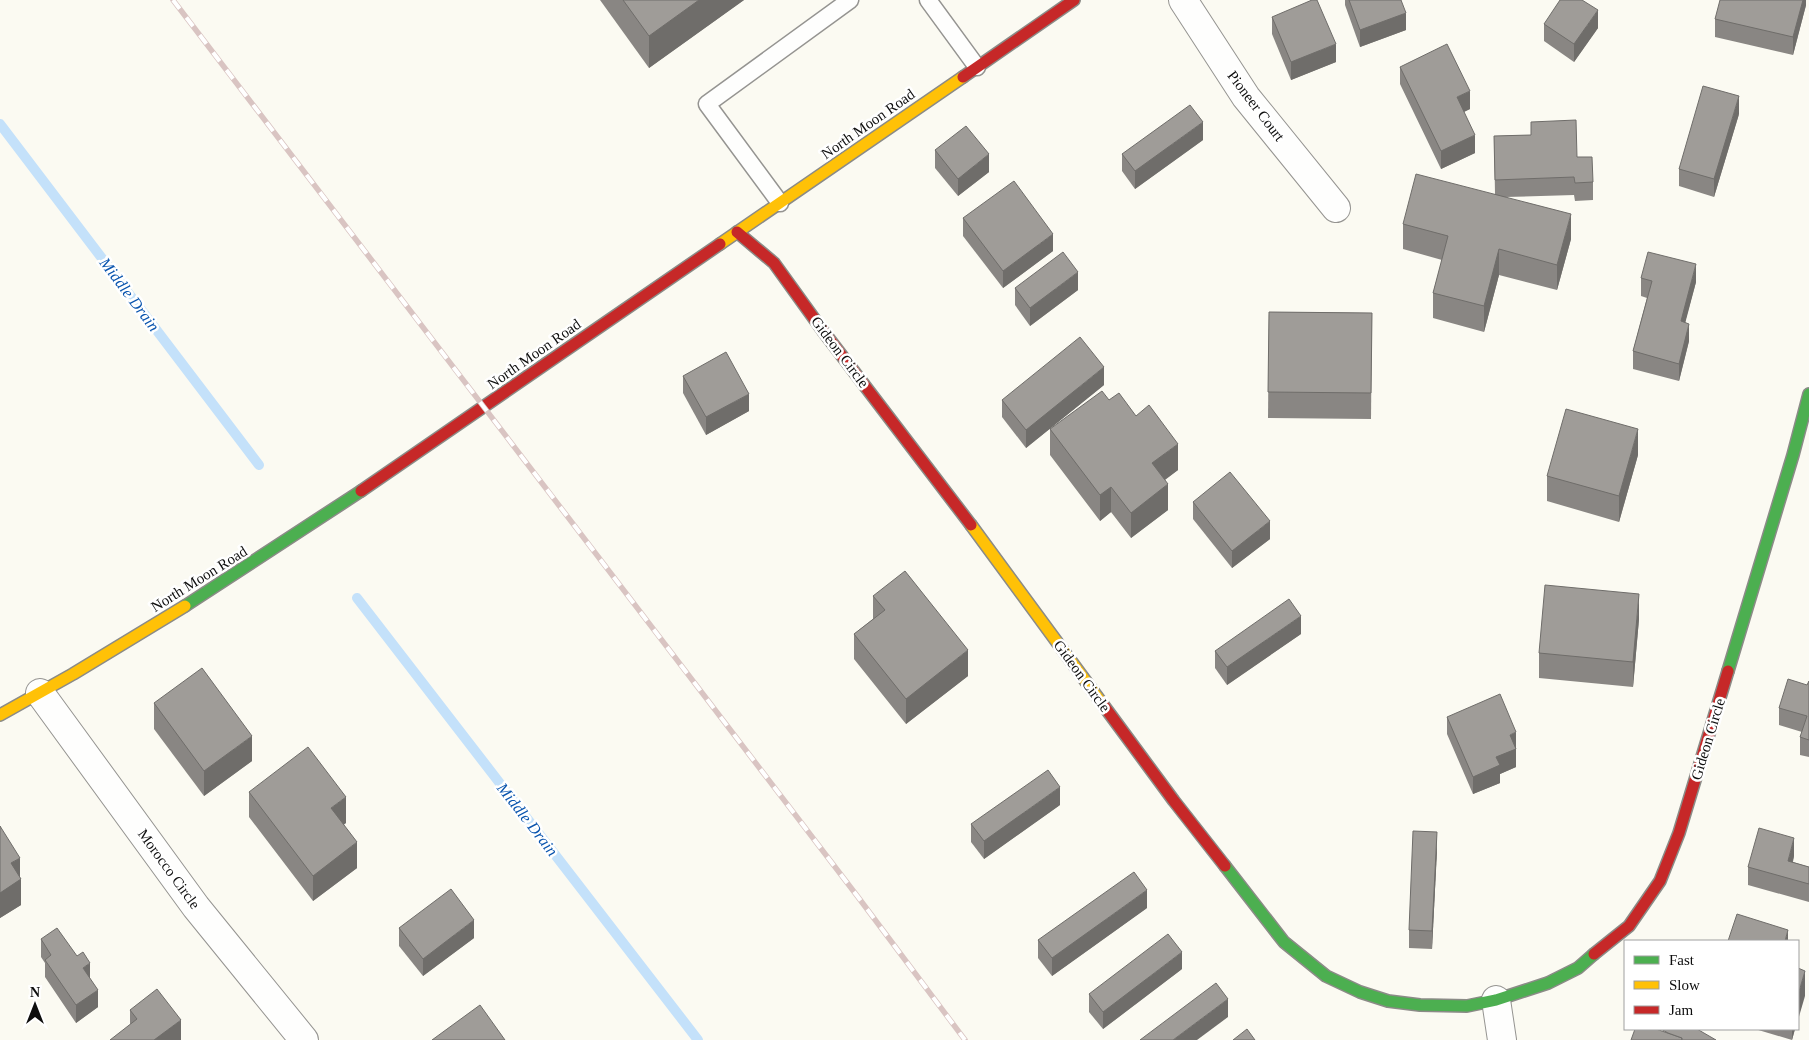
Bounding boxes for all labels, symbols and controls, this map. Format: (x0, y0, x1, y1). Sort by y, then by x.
street label: Pioneer Court (1224, 68, 1288, 145)
street label: North Moon Road (818, 86, 918, 162)
water label: Middle Drain (96, 253, 163, 334)
street label: Gideon Circle (808, 313, 872, 391)
street label: North Moon Road (484, 316, 584, 392)
street label: North Moon Road (148, 543, 250, 615)
street label: Gideon Circle (1051, 637, 1114, 715)
street label: Gideon Circle (1688, 696, 1728, 782)
water label: Middle Drain (493, 779, 561, 859)
street label: Morocco Circle (135, 826, 203, 912)
legend (1624, 940, 1799, 1030)
text: Fast (1669, 952, 1695, 968)
text: Slow (1669, 977, 1700, 993)
north arrow (10, 980, 60, 1030)
text: N (30, 985, 40, 1000)
text: Jam (1669, 1002, 1693, 1018)

